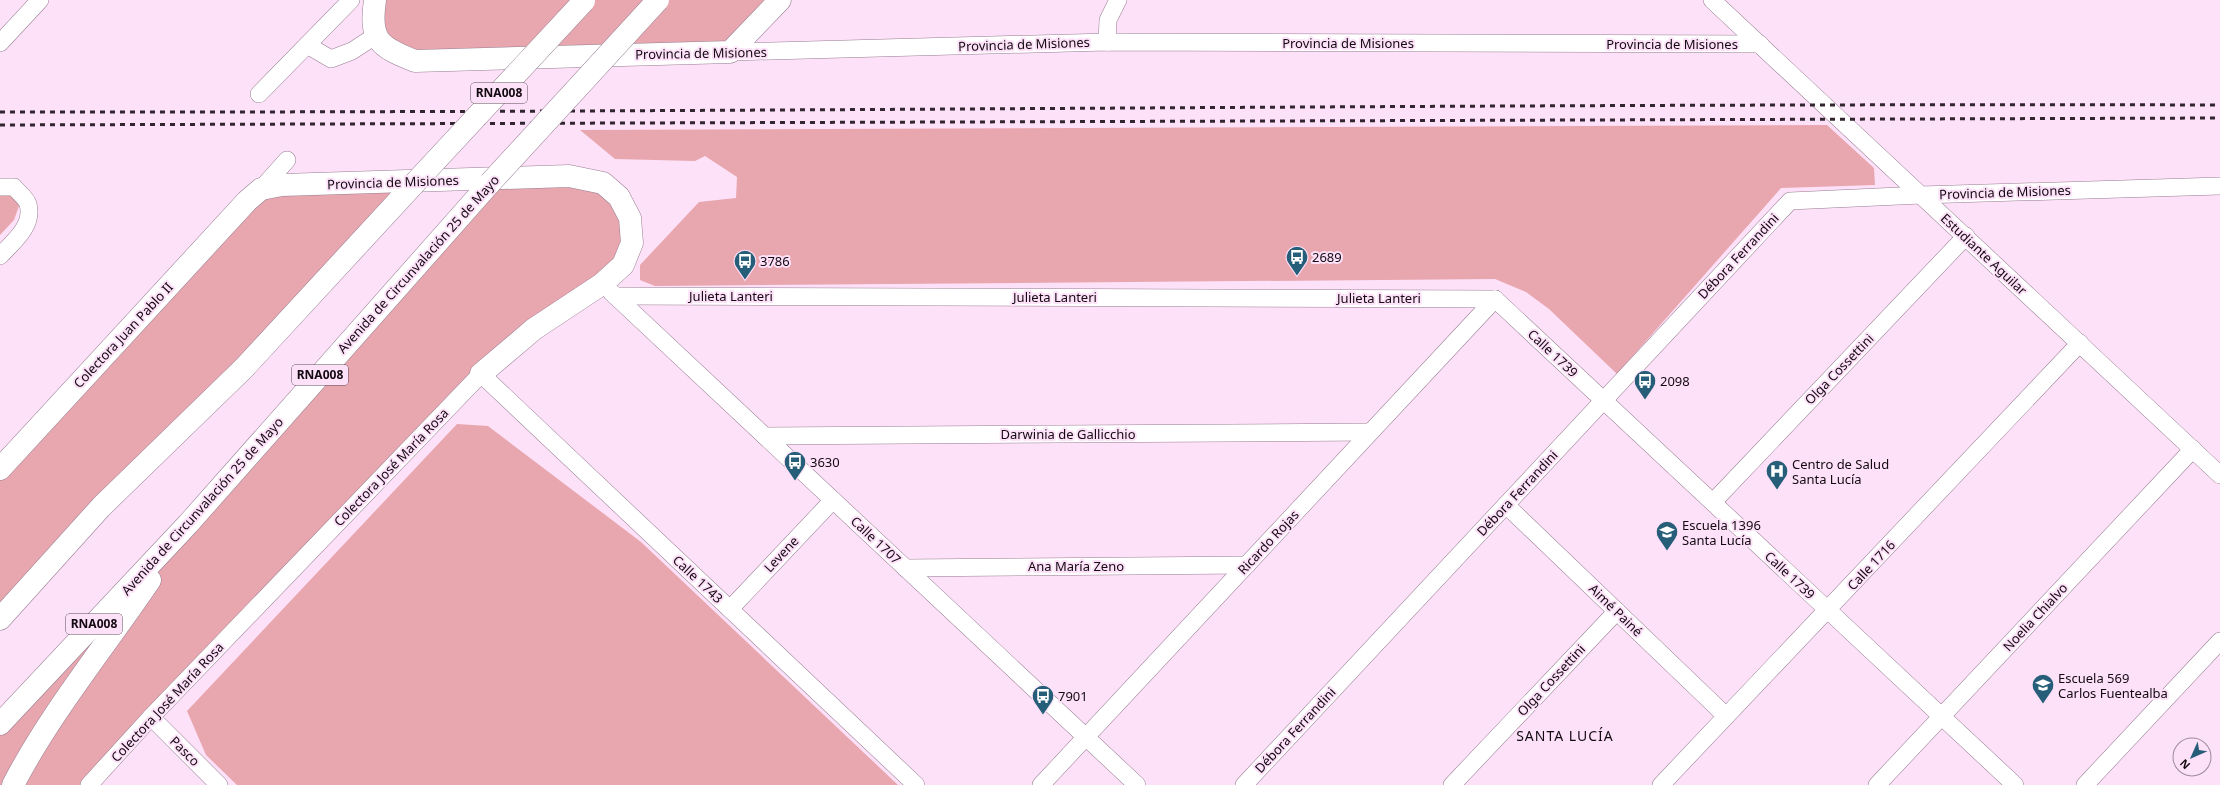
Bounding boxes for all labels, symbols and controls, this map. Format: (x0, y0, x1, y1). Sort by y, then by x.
street label: Provincia de Misiones (958, 33, 1090, 55)
street label: Provincia de Misiones (1282, 34, 1414, 52)
street label: Provincia de Misiones (1606, 35, 1738, 53)
street label: Provincia de Misiones (635, 43, 767, 63)
road number: RNA008 (471, 83, 527, 103)
street label: Provincia de Misiones (327, 171, 459, 193)
street label: Avenida de Circunvalación 25 de Mayo (333, 171, 503, 357)
street label: Provincia de Misiones (1939, 181, 2071, 203)
street label: Débora Ferrandini (1694, 209, 1782, 303)
street label: Estudiante Aguilar (1937, 209, 2032, 299)
bus stop icon: 2689 (1284, 244, 1310, 277)
bus stop icon: 3786 (732, 248, 758, 281)
place label: 2689 (1312, 248, 1342, 266)
place label: 3786 (760, 252, 790, 270)
street label: Colectora Juan Pablo II (69, 278, 177, 392)
street label: Julieta Lanteri (687, 287, 773, 305)
street label: Julieta Lanteri (1011, 288, 1097, 306)
street label: Julieta Lanteri (1335, 289, 1421, 307)
street label: Calle 1739 (1524, 325, 1582, 381)
street label: Olga Cossettini (1801, 330, 1877, 408)
road number: RNA008 (292, 365, 348, 385)
bus stop icon: 2098 (1632, 368, 1658, 401)
place label: 2098 (1660, 372, 1690, 390)
street label: Colectora José María Rosa (330, 404, 452, 530)
street label: Avenida de Circunvalación 25 de Mayo (117, 413, 287, 599)
street label: Darwinia de Gallicchio (1000, 425, 1136, 443)
street label: Débora Ferrandini (1473, 446, 1561, 540)
bus stop icon: 3630 (782, 449, 808, 482)
place label: 3630 (810, 453, 840, 471)
place label: Centro de Salud Santa Lucía (1792, 455, 1889, 488)
hospital icon: Centro de Salud Santa Lucía (1764, 458, 1790, 491)
street label: Ricardo Rojas (1233, 506, 1303, 578)
street label: Calle 1707 (847, 512, 905, 568)
place label: Escuela 1396 Santa Lucía (1682, 516, 1761, 549)
school or university icon: Escuela 1396 Santa Lucía (1654, 519, 1680, 552)
street label: Levene (760, 532, 802, 576)
street label: Calle 1716 (1843, 536, 1899, 594)
street label: Calle 1739 (1761, 547, 1819, 603)
street label: Calle 1743 (669, 551, 727, 607)
street label: Ana María Zeno (1028, 557, 1124, 575)
street label: Noelia Chialvo (1999, 579, 2071, 655)
street label: Aimé Painé (1585, 580, 1647, 640)
road number: RNA008 (66, 614, 122, 634)
street label: Colectora José María Rosa (107, 638, 227, 766)
street label: Olga Cossettini (1513, 640, 1589, 720)
place label: Escuela 569 Carlos Fuentealba (2058, 669, 2168, 702)
school or university icon: Escuela 569 Carlos Fuentealba (2030, 672, 2056, 705)
bus stop icon: 7901 (1030, 683, 1056, 716)
street label: Débora Ferrandini (1251, 683, 1339, 777)
place label: 7901 (1058, 687, 1088, 705)
district label: SANTA LUCÍA (1516, 726, 1614, 745)
street label: Pasco (166, 732, 204, 770)
north arrow (2172, 737, 2212, 777)
text: N (2176, 756, 2193, 773)

